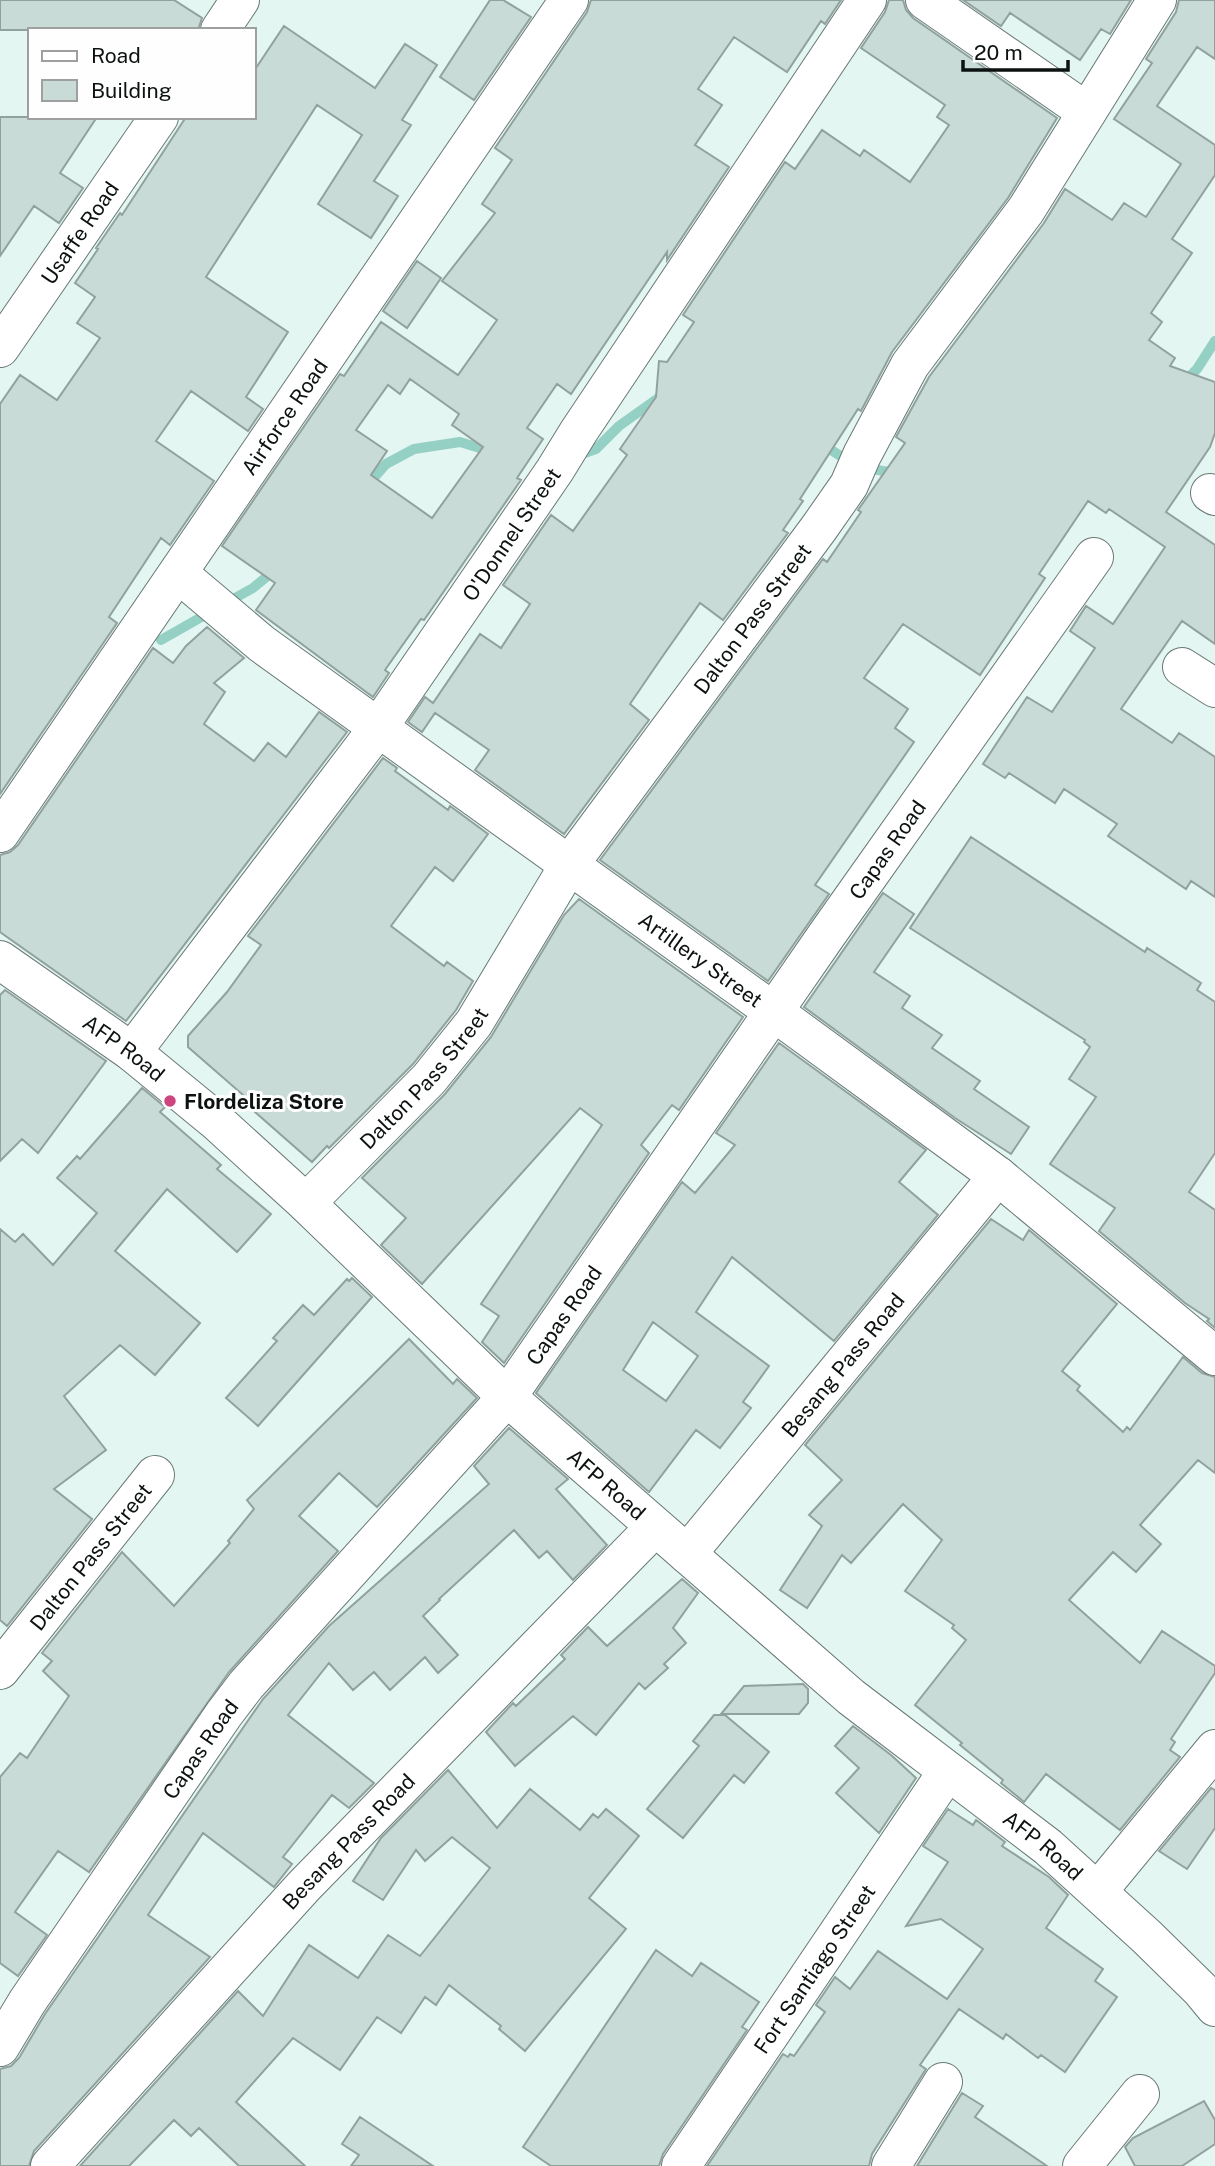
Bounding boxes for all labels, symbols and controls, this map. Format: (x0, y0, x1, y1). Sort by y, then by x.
legend (28, 28, 256, 119)
scale bar (963, 28, 1068, 72)
text: 20 m (974, 40, 1023, 65)
text: Road (91, 43, 141, 68)
text: Building (91, 78, 172, 103)
street label: Usaffe Road (35, 176, 123, 289)
street label: Airforce Road (236, 354, 333, 480)
street label: O'Donnel Street (457, 463, 566, 606)
street label: Dalton Pass Street (688, 538, 816, 698)
street label: Capas Road (844, 795, 931, 904)
street label: Artillery Street (634, 907, 768, 1012)
street label: Dalton Pass Street (354, 1003, 493, 1154)
street label: AFP Road (78, 1009, 170, 1086)
place label: Flordeliza Store (184, 1089, 344, 1114)
marker: Flordeliza Store (162, 1093, 178, 1109)
street label: Capas Road (521, 1261, 607, 1370)
street label: Besang Pass Road (776, 1288, 909, 1442)
street label: AFP Road (562, 1443, 651, 1525)
street label: Dalton Pass Street (24, 1478, 156, 1635)
street label: Capas Road (157, 1694, 243, 1804)
street label: Besang Pass Road (277, 1768, 420, 1914)
street label: AFP Road (999, 1805, 1088, 1885)
street label: Fort Santiago Street (748, 1879, 880, 2058)

